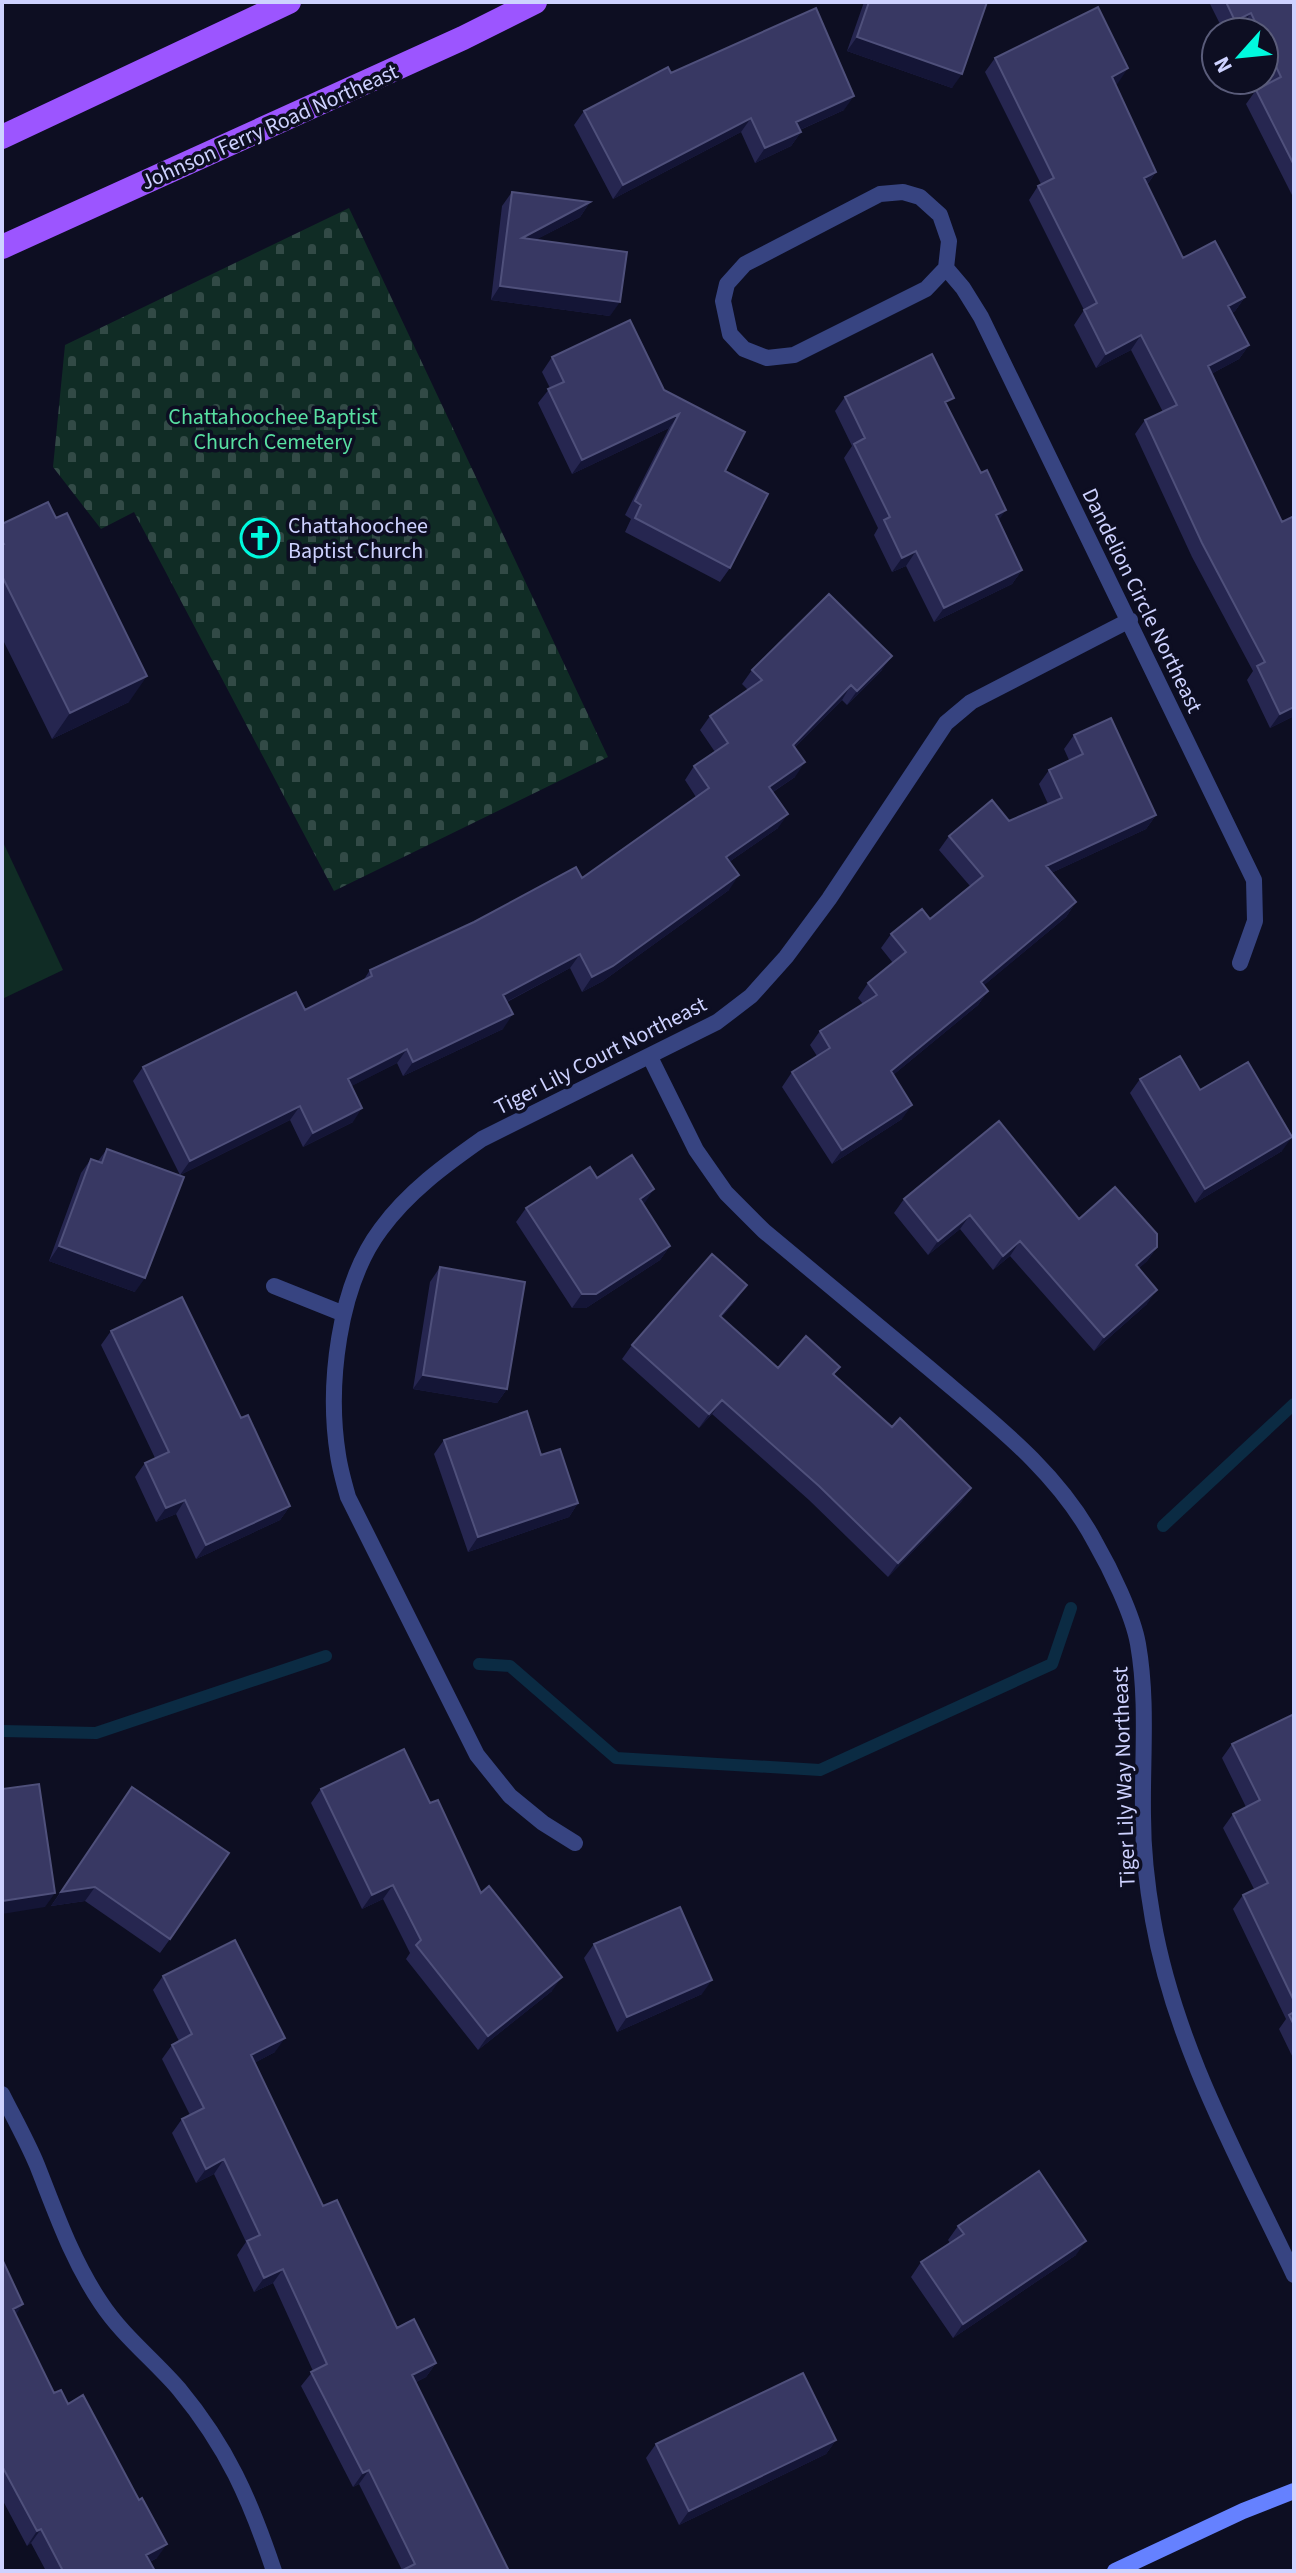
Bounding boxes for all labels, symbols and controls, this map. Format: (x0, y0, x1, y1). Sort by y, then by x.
north arrow (1200, 16, 1280, 96)
text: N (1205, 51, 1241, 78)
street label: Johnson Ferry Road Northeast (136, 55, 404, 198)
park label: Chattahoochee Baptist Church Cemetery (168, 401, 378, 458)
street label: Dandelion Circle Northeast (1074, 483, 1211, 719)
place label: Chattahoochee Baptist Church (288, 510, 428, 567)
church icon: Chattahoochee Baptist Church (239, 517, 281, 559)
street label: Tiger Lily Court Northeast (489, 988, 713, 1123)
street label: Tiger Lily Way Northeast (1104, 1665, 1144, 1888)

